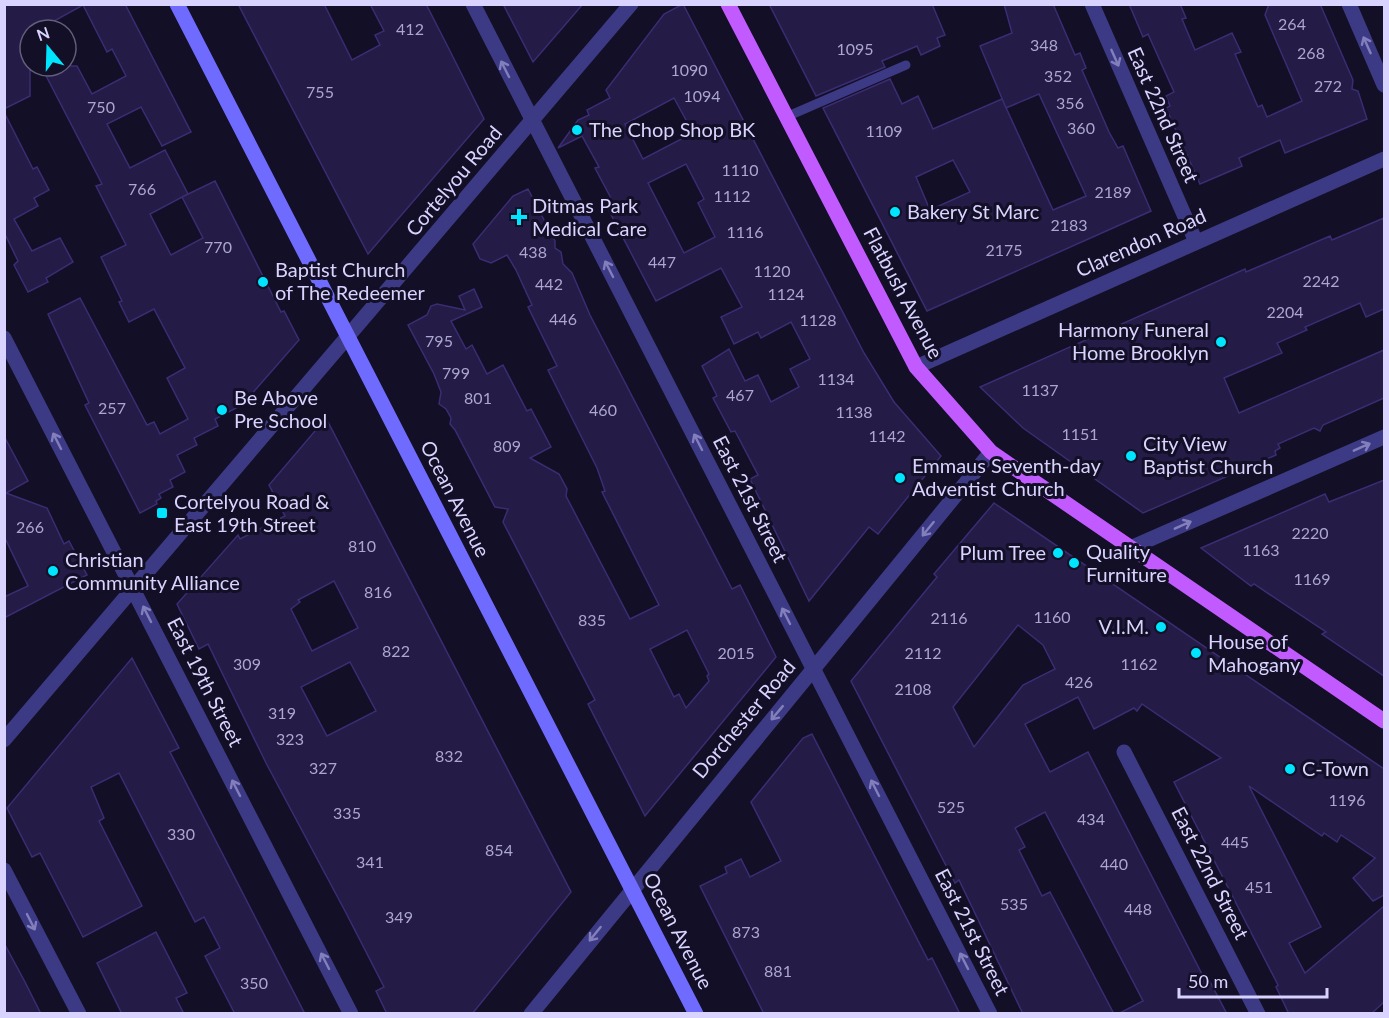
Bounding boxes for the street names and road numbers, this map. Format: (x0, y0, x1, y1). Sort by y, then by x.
street label: East 22nd Street (1123, 43, 1205, 186)
street label: Cortelyou Road (400, 120, 506, 240)
street label: Clarendon Road (1072, 203, 1209, 281)
street label: Flatbush Avenue (859, 223, 949, 362)
street label: East 21st Street (709, 431, 793, 566)
street label: Ocean Avenue (416, 436, 496, 561)
street label: East 19th Street (163, 613, 249, 750)
street label: Dorchester Road (687, 654, 800, 782)
street label: East 22nd Street (1167, 802, 1255, 943)
street label: East 21st Street (931, 864, 1015, 999)
street label: Ocean Avenue (639, 868, 719, 993)

